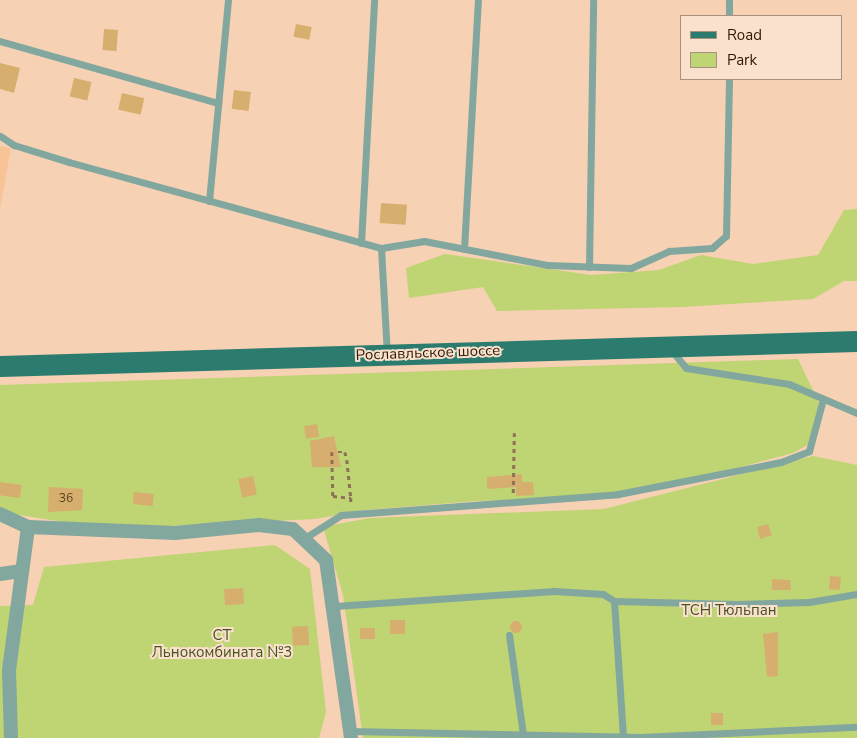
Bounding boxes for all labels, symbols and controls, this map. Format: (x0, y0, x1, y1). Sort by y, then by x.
legend (680, 15, 842, 80)
text: Road (727, 25, 762, 45)
text: Park (727, 50, 757, 70)
street label: Рославльское шоссе (355, 341, 501, 365)
house number: 36 (59, 492, 73, 506)
park label: ТСН Тюльпан (681, 602, 777, 620)
park label: СТ Льнокомбината №3 (152, 626, 292, 661)

